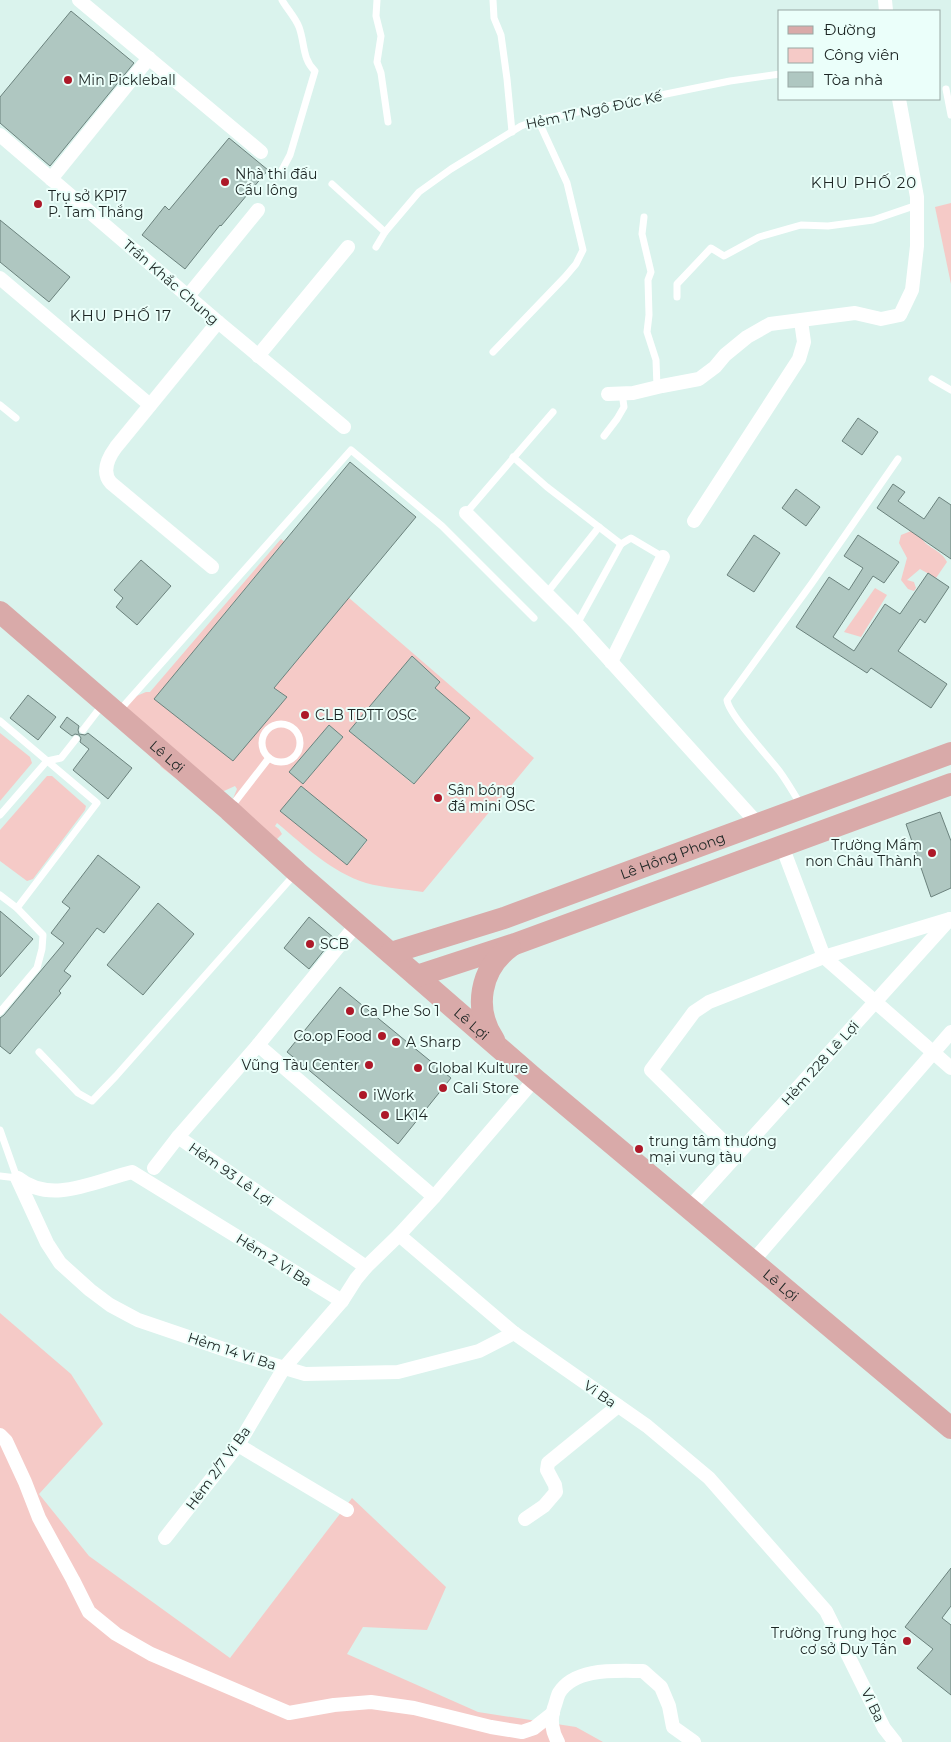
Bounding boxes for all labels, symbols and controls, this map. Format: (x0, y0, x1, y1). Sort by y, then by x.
legend (778, 10, 941, 100)
text: Đường (824, 20, 876, 39)
text: Công viên (824, 45, 899, 64)
text: Tòa nhà (824, 70, 883, 89)
place label: Min Pickleball (78, 71, 176, 89)
marker: Min Pickleball (62, 74, 74, 86)
street label: Hẻm 17 Ngô Đức Kế (524, 87, 664, 133)
place label: Nhà thi đấu Cầu lông (235, 165, 318, 199)
district label: KHU PHỐ 20 (811, 173, 917, 192)
marker: Nhà thi đấu Cầu lông (219, 176, 231, 188)
place label: Trụ sở KP17 P. Tam Thắng (48, 187, 144, 221)
marker: Trụ sở KP17 P. Tam Thắng (32, 198, 44, 210)
street label: Trần Khắc Chung (119, 235, 223, 329)
district label: KHU PHỐ 17 (70, 306, 172, 325)
place label: CLB TDTT OSC (315, 706, 417, 724)
marker: CLB TDTT OSC (299, 709, 311, 721)
street label: Lê Lợi (146, 736, 189, 777)
place label: Sân bóng đá mini OSC (448, 781, 535, 815)
marker: Sân bóng đá mini OSC (432, 792, 444, 804)
street label: Lê Hồng Phong (618, 828, 728, 883)
place label: Trường Mầm non Châu Thành (805, 836, 922, 870)
marker: Trường Mầm non Châu Thành (926, 847, 938, 859)
place label: SCB (320, 935, 349, 953)
marker: SCB (304, 938, 316, 950)
place label: Ca Phe So 1 (360, 1002, 440, 1020)
street label: Lê Lợi (450, 1004, 493, 1044)
marker: Ca Phe So 1 (344, 1005, 356, 1017)
street label: Hẻm 228 Lê Lợi (777, 1017, 863, 1109)
place label: Co.op Food (293, 1027, 372, 1045)
marker: Co.op Food (376, 1030, 388, 1042)
place label: A Sharp (406, 1033, 461, 1051)
marker: A Sharp (390, 1036, 402, 1048)
place label: Vũng Tàu Center (242, 1056, 359, 1074)
marker: Vũng Tàu Center (363, 1059, 375, 1071)
place label: Global Kulture (428, 1059, 528, 1077)
marker: Global Kulture (412, 1062, 424, 1074)
place label: Cali Store (453, 1079, 519, 1097)
marker: Cali Store (437, 1082, 449, 1094)
place label: iWork (373, 1086, 415, 1104)
marker: iWork (357, 1089, 369, 1101)
place label: LK14 (395, 1106, 429, 1124)
marker: LK14 (379, 1109, 391, 1121)
place label: trung tâm thương mại vung tàu (649, 1132, 777, 1166)
street label: Hẻm 93 Lê Lợi (185, 1138, 277, 1210)
marker: trung tâm thương mại vung tàu (633, 1143, 645, 1155)
street label: Hẻm 2 Vi Ba (233, 1230, 315, 1290)
street label: Lê Lợi (759, 1265, 802, 1305)
street label: Hẻm 14 Vi Ba (185, 1328, 279, 1374)
street label: Vi Ba (580, 1376, 620, 1412)
street label: Hẻm 2/7 Vi Ba (182, 1423, 254, 1513)
place label: Trường Trung học cơ sở Duy Tân (771, 1624, 897, 1658)
marker: Trường Trung học cơ sở Duy Tân (901, 1635, 913, 1647)
street label: Vi Ba (857, 1685, 889, 1725)

